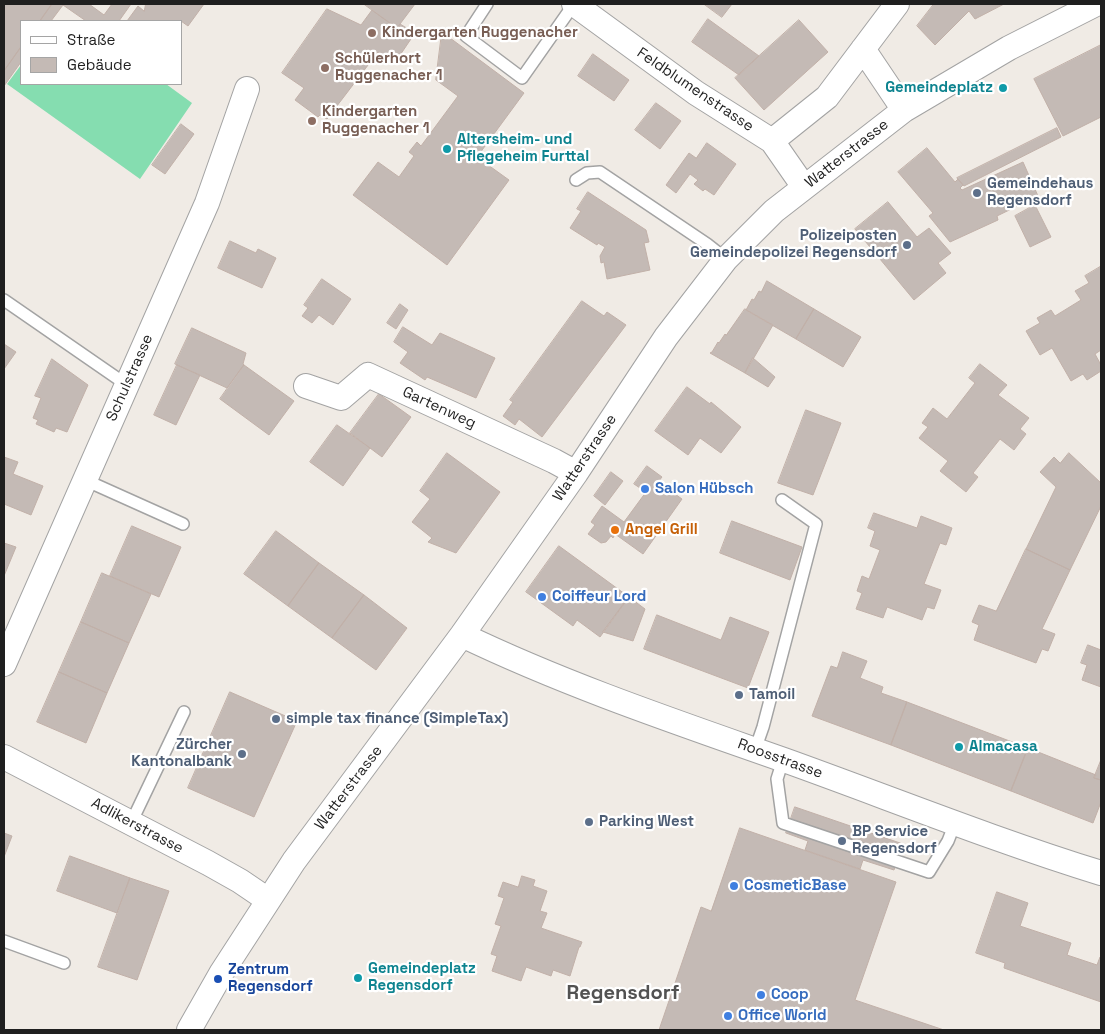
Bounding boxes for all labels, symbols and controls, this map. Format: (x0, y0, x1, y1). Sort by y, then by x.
legend (20, 20, 182, 85)
place label: Kindergarten Ruggenacher (382, 24, 578, 42)
marker: Kindergarten Ruggenacher (366, 27, 378, 39)
text: Straße (67, 30, 115, 49)
street label: Feldblumenstrasse (633, 44, 757, 136)
place label: Schülerhort Ruggenacher 1 (335, 50, 442, 85)
text: Gebäude (67, 55, 132, 74)
marker: Schülerhort Ruggenacher 1 (319, 62, 331, 74)
place label: Gemeindeplatz (885, 79, 993, 97)
marker: Gemeindeplatz (997, 82, 1009, 94)
place label: Kindergarten Ruggenacher 1 (322, 103, 429, 138)
marker: Kindergarten Ruggenacher 1 (306, 115, 318, 127)
street label: Watterstrasse (802, 116, 892, 192)
place label: Altersheim- und Pflegeheim Furttal (457, 131, 589, 166)
marker: Altersheim- und Pflegeheim Furttal (441, 143, 453, 155)
place label: Gemeindehaus Regensdorf (987, 175, 1093, 210)
marker: Gemeindehaus Regensdorf (971, 187, 983, 199)
place label: Polizeiposten Gemeindepolizei Regensdorf (690, 227, 897, 262)
marker: Polizeiposten Gemeindepolizei Regensdorf (901, 239, 913, 251)
street label: Schulstrasse (103, 332, 157, 424)
street label: Gartenweg (399, 383, 479, 433)
street label: Watterstrasse (549, 411, 621, 505)
place label: Salon Hübsch (655, 480, 754, 498)
marker: Salon Hübsch (639, 483, 651, 495)
place label: Angel Grill (625, 521, 698, 539)
marker: Angel Grill (609, 524, 621, 536)
place label: Coiffeur Lord (552, 588, 646, 606)
marker: Coiffeur Lord (536, 591, 548, 603)
place label: Tamoil (749, 686, 795, 704)
marker: Tamoil (733, 689, 745, 701)
place label: simple tax finance (SimpleTax) (286, 710, 508, 728)
marker: simple tax finance (SimpleTax) (270, 713, 282, 725)
street label: Roosstrasse (735, 735, 825, 783)
place label: Zürcher Kantonalbank (131, 736, 232, 771)
place label: Almacasa (969, 738, 1038, 756)
marker: Almacasa (953, 741, 965, 753)
street label: Watterstrasse (311, 742, 387, 834)
marker: Zürcher Kantonalbank (236, 748, 248, 760)
street label: Adlikerstrasse (88, 794, 186, 858)
place label: Parking West (599, 813, 694, 831)
marker: Parking West (583, 816, 595, 828)
place label: BP Service Regensdorf (852, 823, 937, 858)
marker: BP Service Regensdorf (836, 835, 848, 847)
place label: CosmeticBase (744, 877, 847, 895)
marker: CosmeticBase (728, 880, 740, 892)
place label: Gemeindeplatz Regensdorf (368, 960, 476, 995)
place label: Zentrum Regensdorf (228, 961, 313, 996)
marker: Gemeindeplatz Regensdorf (352, 972, 364, 984)
marker: Zentrum Regensdorf (212, 973, 224, 985)
district label: Regensdorf (567, 982, 679, 1006)
place label: Coop (771, 986, 809, 1004)
marker: Coop (755, 989, 767, 1001)
place label: Office World (738, 1007, 826, 1025)
marker: Office World (722, 1010, 734, 1022)

